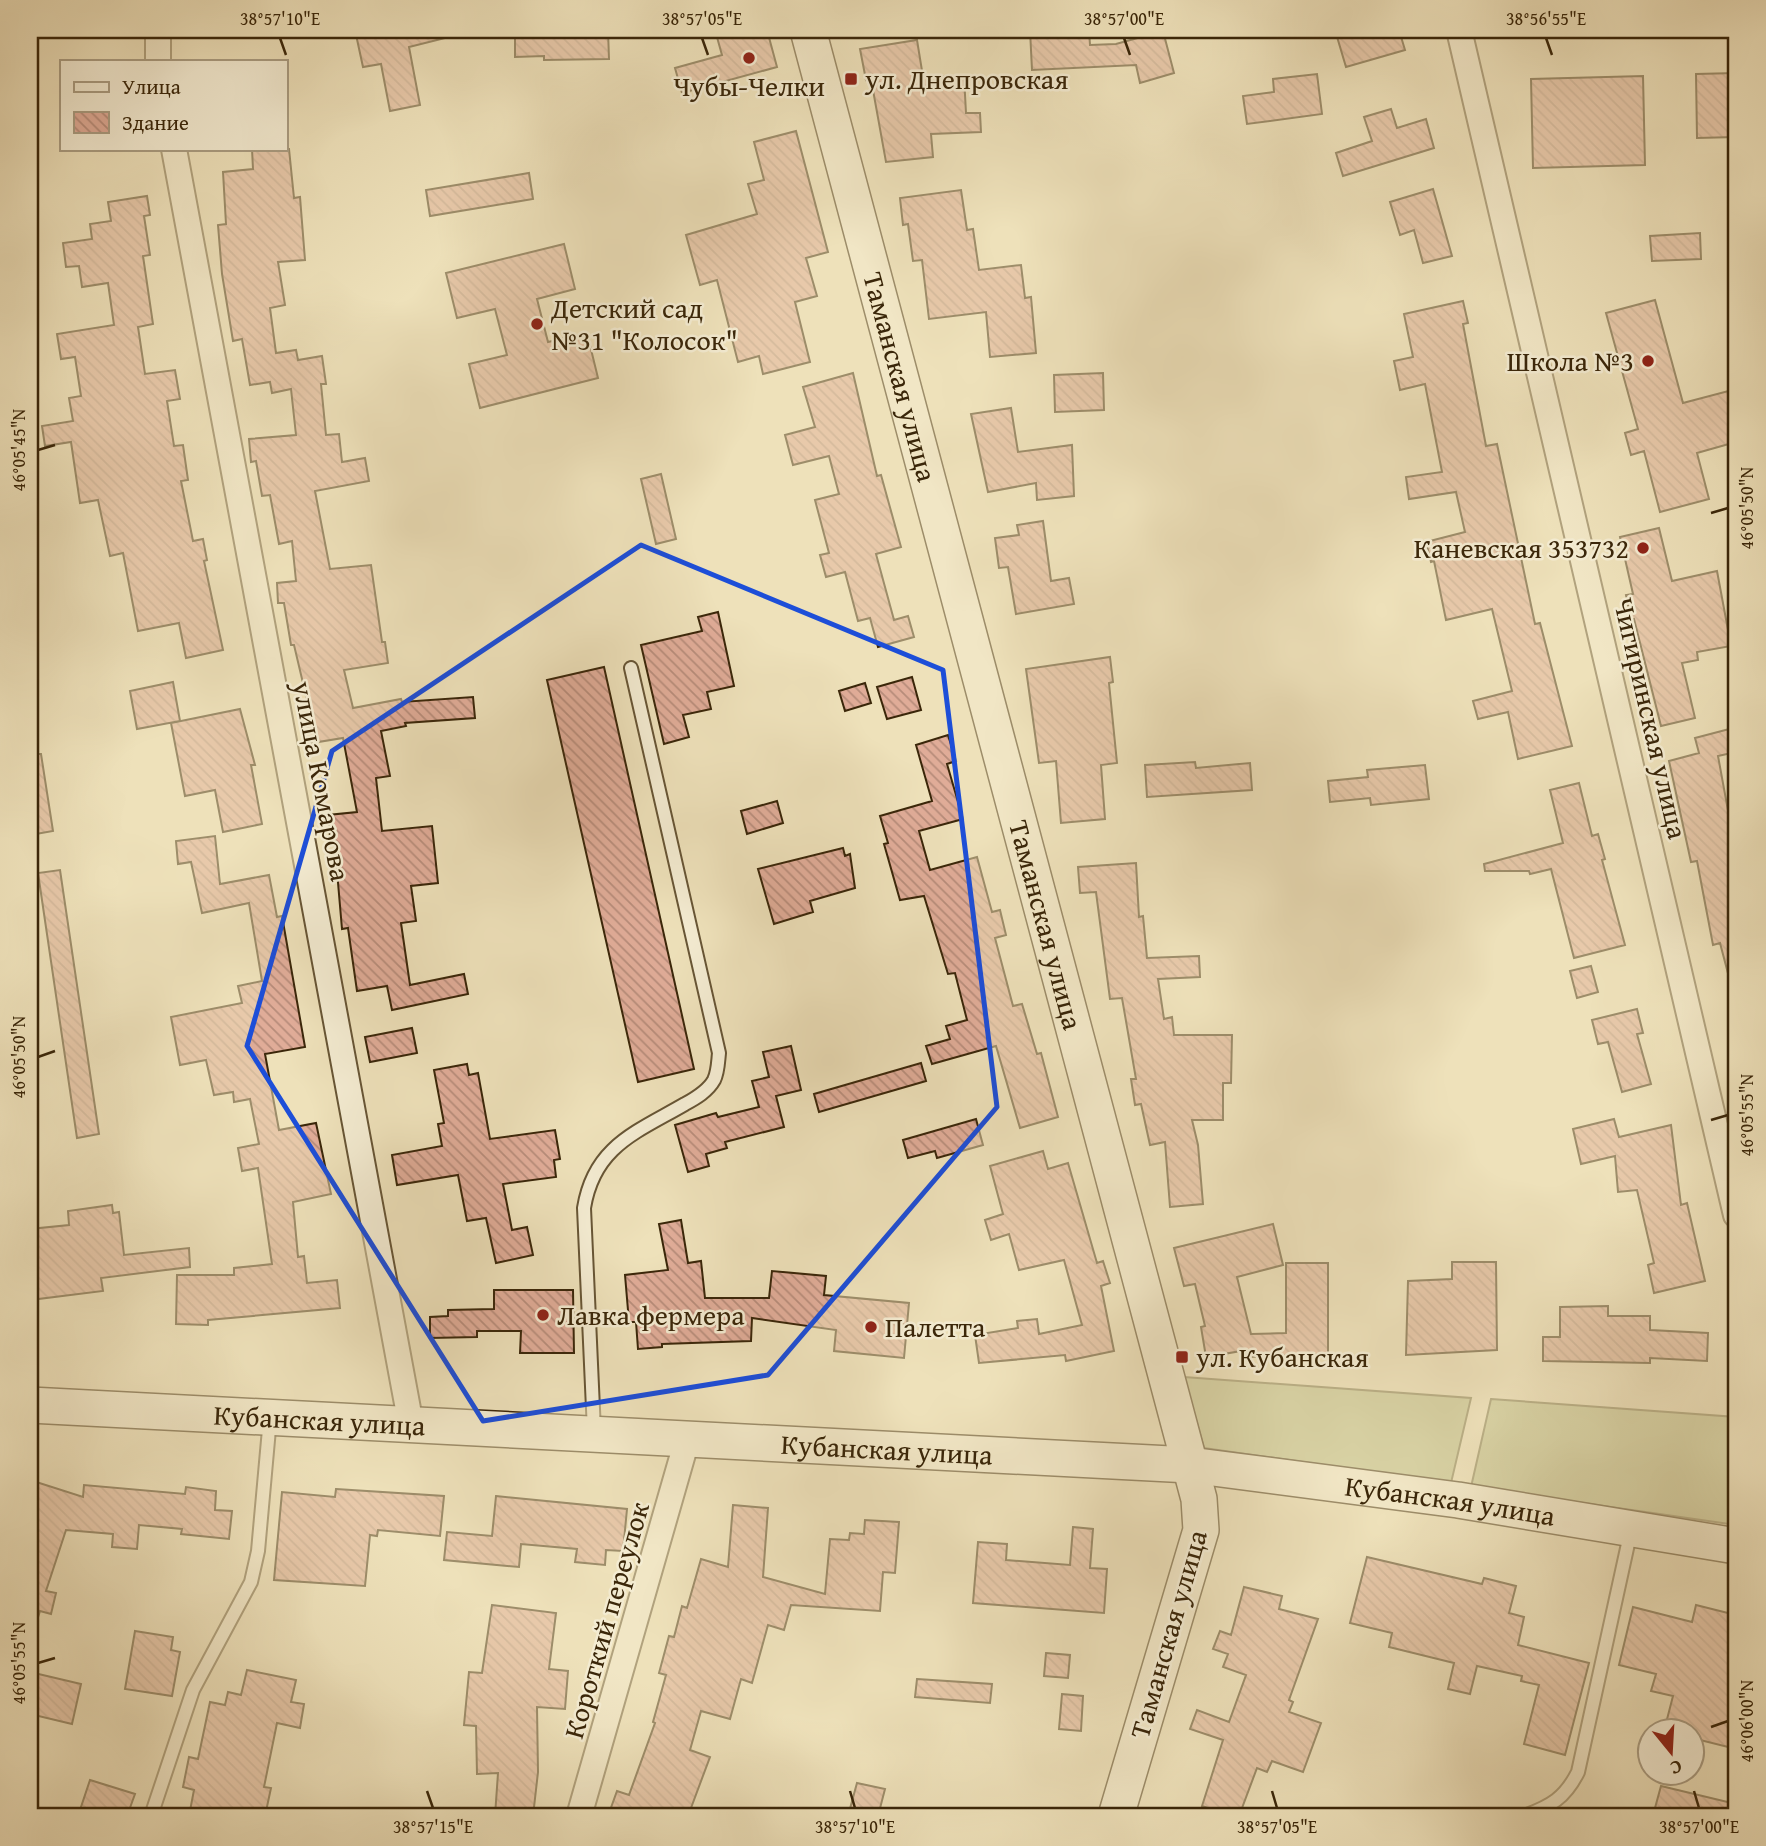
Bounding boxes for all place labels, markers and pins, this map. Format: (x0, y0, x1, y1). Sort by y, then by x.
marker: Чубы-Челки (741, 50, 757, 66)
place label: ул. Днепровская (864, 58, 1068, 99)
place label: Чубы-Челки (673, 65, 825, 106)
marker: ул. Днепровская (843, 71, 859, 87)
place label: Детский сад №31 "Колосок" (550, 287, 738, 360)
marker: Детский сад №31 "Колосок" (529, 316, 545, 332)
place label: Школа №3 (1507, 340, 1634, 381)
marker: Школа №3 (1640, 353, 1656, 369)
place label: Каневская 353732 (1414, 527, 1629, 568)
marker: Каневская 353732 (1635, 540, 1651, 556)
place label: Лавка фермера (557, 1294, 745, 1335)
place label: Палетта (885, 1306, 986, 1347)
marker: Лавка фермера (535, 1307, 551, 1323)
marker: Палетта (863, 1319, 879, 1335)
place label: ул. Кубанская (1195, 1336, 1369, 1377)
marker: ул. Кубанская (1174, 1349, 1190, 1365)

